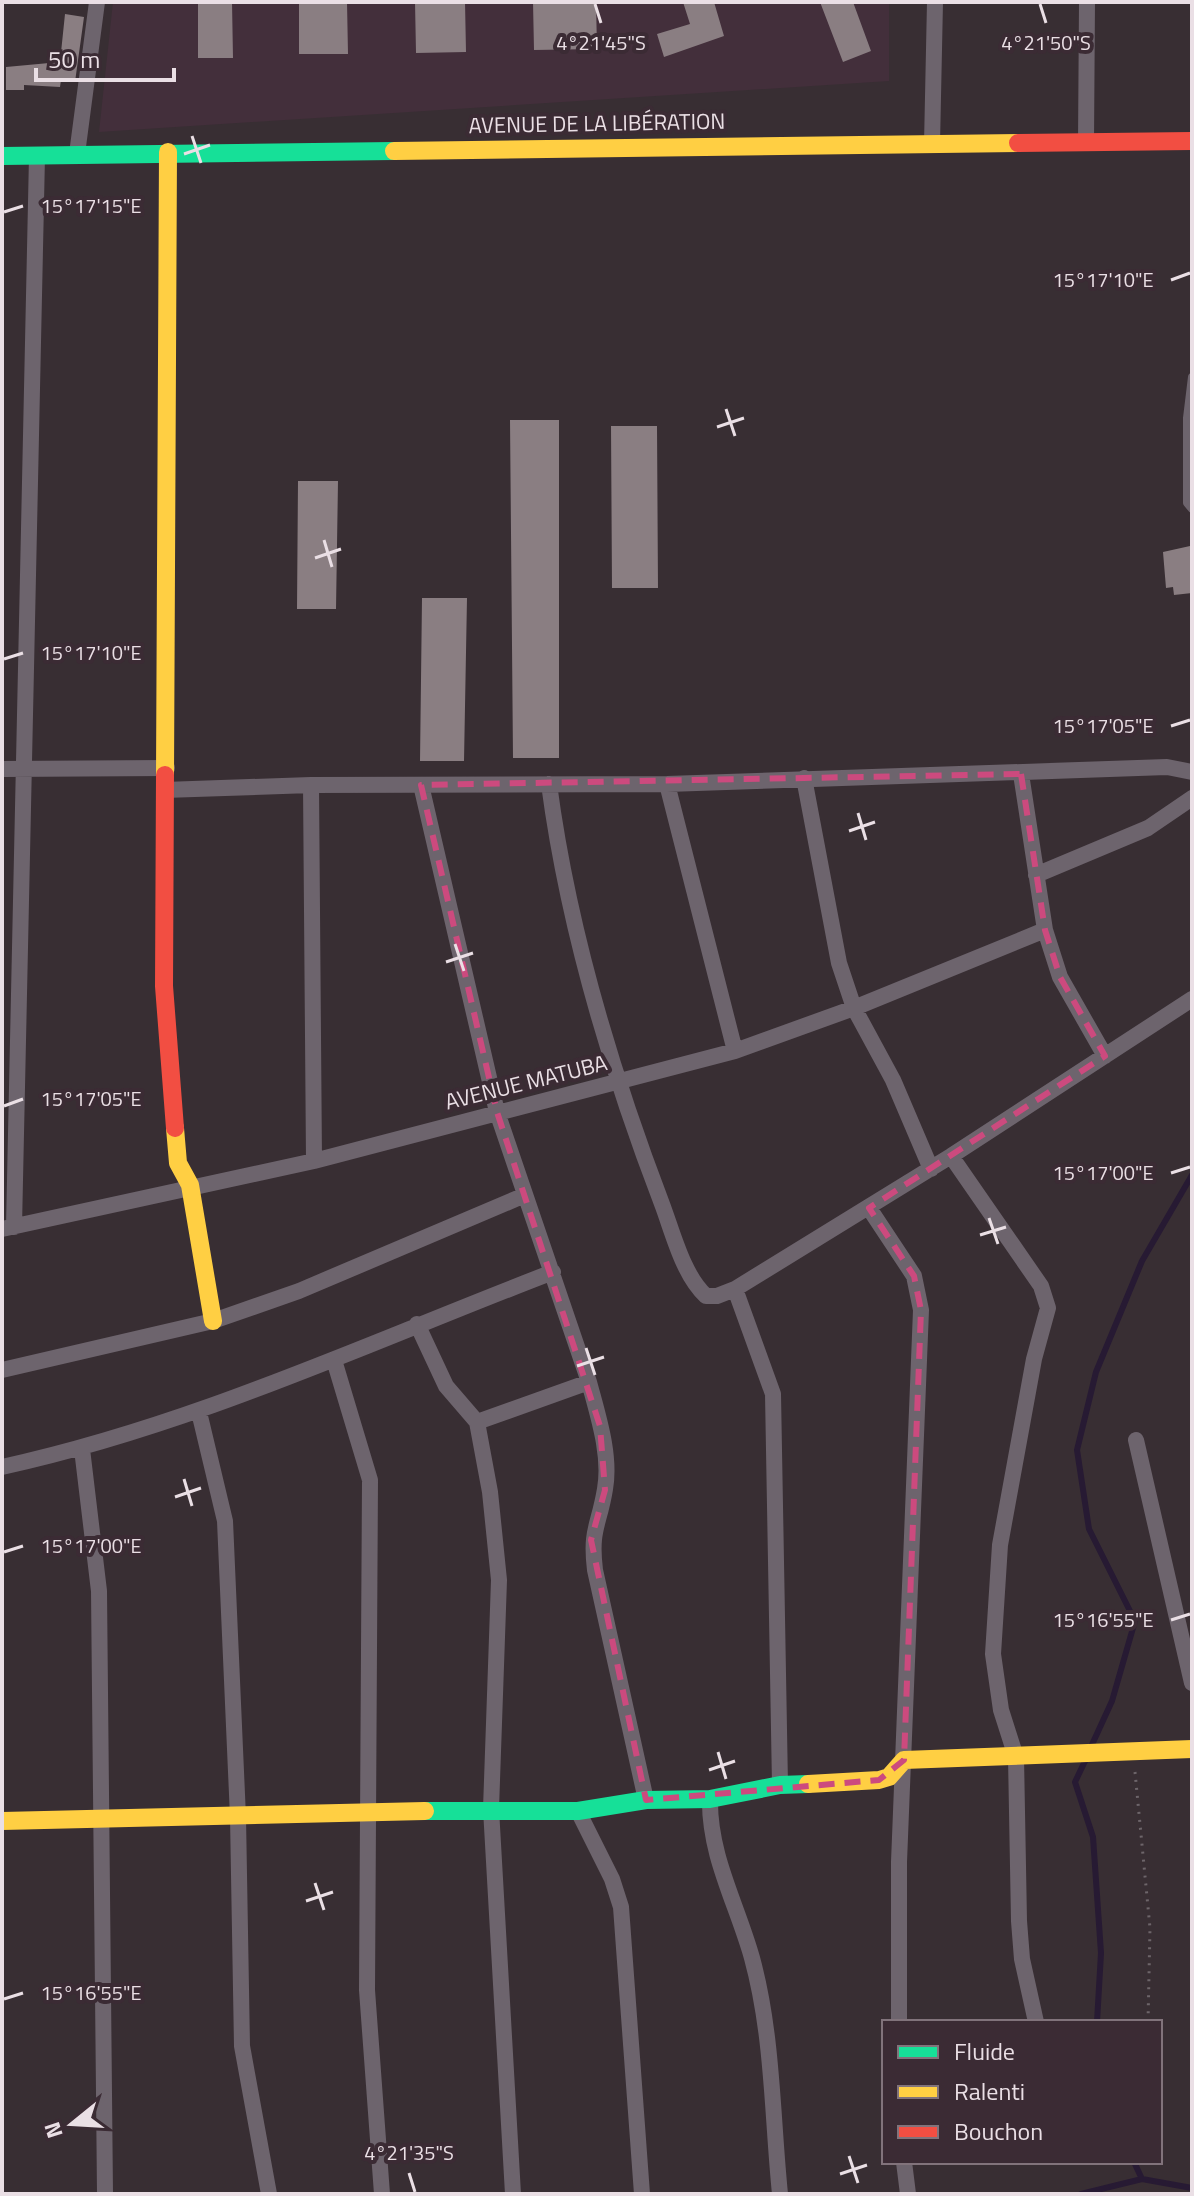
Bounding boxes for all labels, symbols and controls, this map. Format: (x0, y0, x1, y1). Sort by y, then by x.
text: 4°21'45"S (556, 27, 646, 58)
text: 4°21'50"S (1001, 27, 1091, 58)
scale bar (36, 32, 174, 82)
text: 50 m (48, 41, 100, 77)
street label: AVENUE DE LA LIBÉRATION (468, 104, 726, 142)
text: 15°17'15"E (40, 190, 142, 221)
text: 15°17'10"E (1052, 264, 1154, 295)
text: 15°17'10"E (40, 637, 142, 668)
text: 15°17'05"E (1052, 710, 1154, 741)
street label: AVENUE MATUBA (441, 1045, 611, 1119)
text: 15°17'05"E (40, 1083, 142, 1114)
text: 15°17'00"E (1052, 1157, 1154, 1188)
text: 15°17'00"E (40, 1530, 142, 1561)
text: 15°16'55"E (1052, 1604, 1154, 1635)
text: 15°16'55"E (40, 1977, 142, 2008)
legend (882, 2020, 1162, 2164)
text: Fluide (954, 2033, 1015, 2069)
text: Ralenti (954, 2073, 1025, 2109)
north arrow (32, 2084, 112, 2164)
text: Bouchon (954, 2113, 1043, 2149)
text: N (34, 2118, 72, 2143)
text: 4°21'35"S (364, 2137, 454, 2168)

